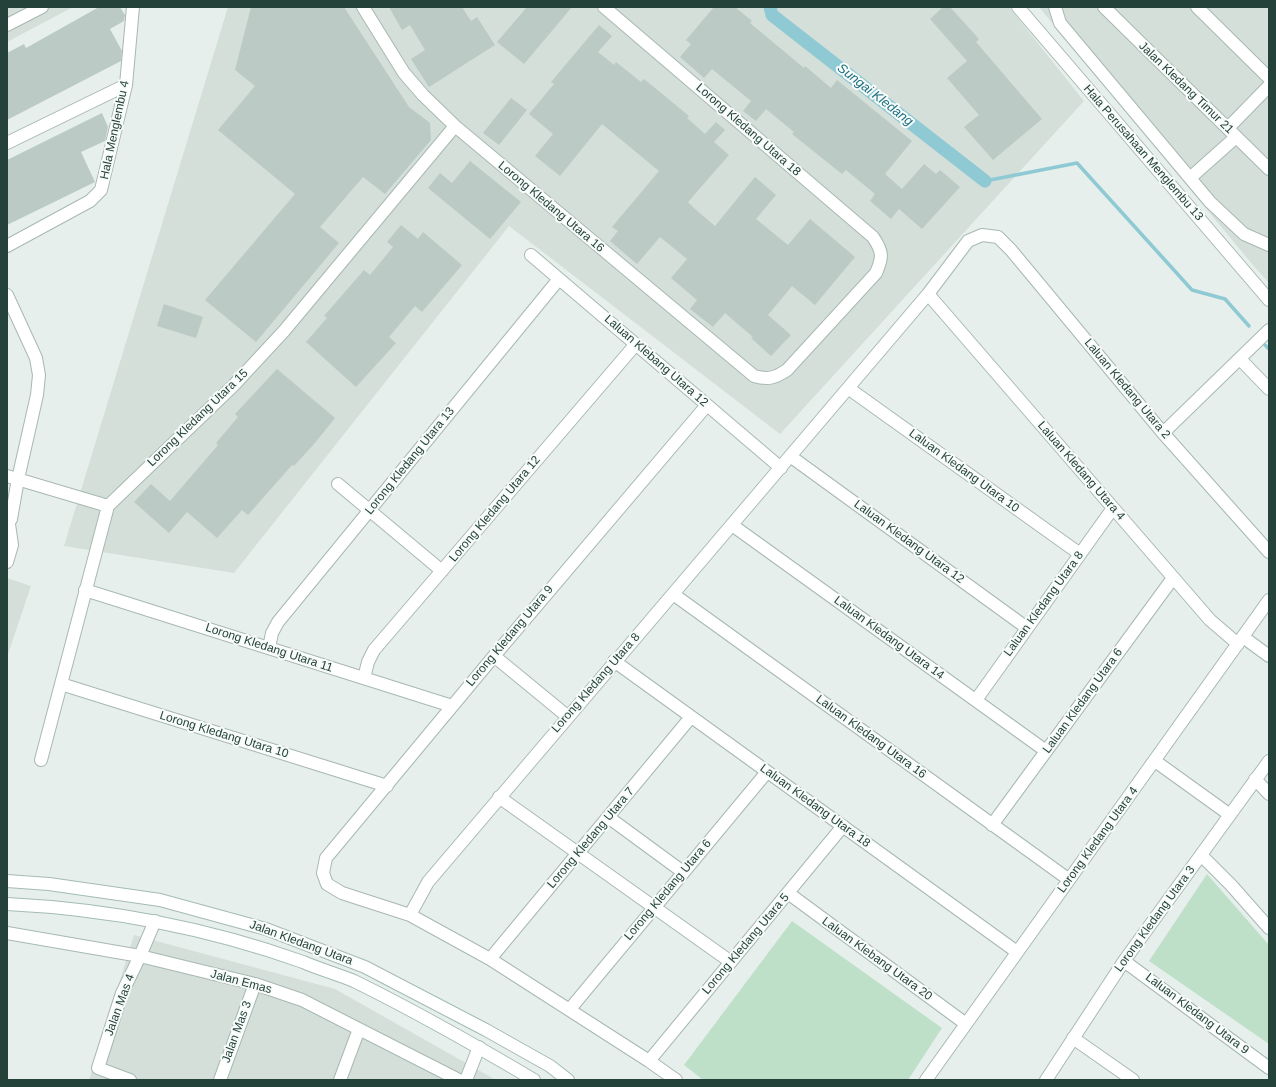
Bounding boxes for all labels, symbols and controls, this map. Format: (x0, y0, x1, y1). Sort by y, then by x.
street label: Jalan Kledang Timur 21 (1136, 39, 1236, 137)
water label: Sungai Kledang (834, 61, 916, 129)
street label: Hala Menglembu 4 (97, 79, 133, 181)
street label: Lorong Kledang Utara 18 (693, 81, 803, 179)
street label: Hala Perusahaan Menglembu 13 (1080, 82, 1206, 224)
street label: Lorong Kledang Utara 16 (495, 158, 607, 256)
street label: Laluan Klebang Utara 12 (601, 312, 711, 410)
street label: Laluan Kledang Utara 2 (1081, 336, 1173, 442)
street label: Lorong Kledang Utara 15 (145, 366, 251, 470)
street label: Lorong Kledang Utara 13 (362, 404, 458, 518)
street label: Laluan Kledang Utara 4 (1034, 419, 1128, 523)
street label: Laluan Kledang Utara 10 (906, 426, 1022, 516)
street label: Lorong Kledang Utara 12 (446, 453, 544, 565)
street label: Laluan Kledang Utara 12 (851, 497, 967, 587)
street label: Laluan Kledang Utara 8 (1001, 549, 1087, 659)
street label: Lorong Kledang Utara 9 (464, 583, 556, 689)
street label: Laluan Kledang Utara 14 (831, 593, 947, 683)
street label: Lorong Kledang Utara 11 (203, 621, 335, 675)
street label: Lorong Kledang Utara 8 (549, 630, 643, 736)
street label: Laluan Kledang Utara 6 (1040, 646, 1126, 756)
street label: Laluan Kledang Utara 16 (813, 692, 929, 782)
street label: Lorong Kledang Utara 10 (158, 709, 290, 761)
street label: Laluan Kledang Utara 18 (757, 761, 873, 851)
street label: Lorong Kledang Utara 4 (1055, 784, 1141, 896)
street label: Lorong Kledang Utara 7 (545, 785, 637, 891)
street label: Lorong Kledang Utara 6 (622, 837, 714, 943)
street label: Lorong Kledang Utara 3 (1112, 863, 1198, 975)
street label: Lorong Kledang Utara 5 (700, 891, 792, 997)
street label: Laluan Klebang Utara 20 (819, 914, 935, 1004)
street label: Jalan Kledang Utara (247, 918, 355, 968)
street label: Jalan Emas (209, 967, 273, 997)
street label: Laluan Kledang Utara 9 (1142, 970, 1252, 1058)
street label: Jalan Mas 4 (102, 972, 138, 1038)
street label: Jalan Mas 3 (219, 999, 255, 1065)

